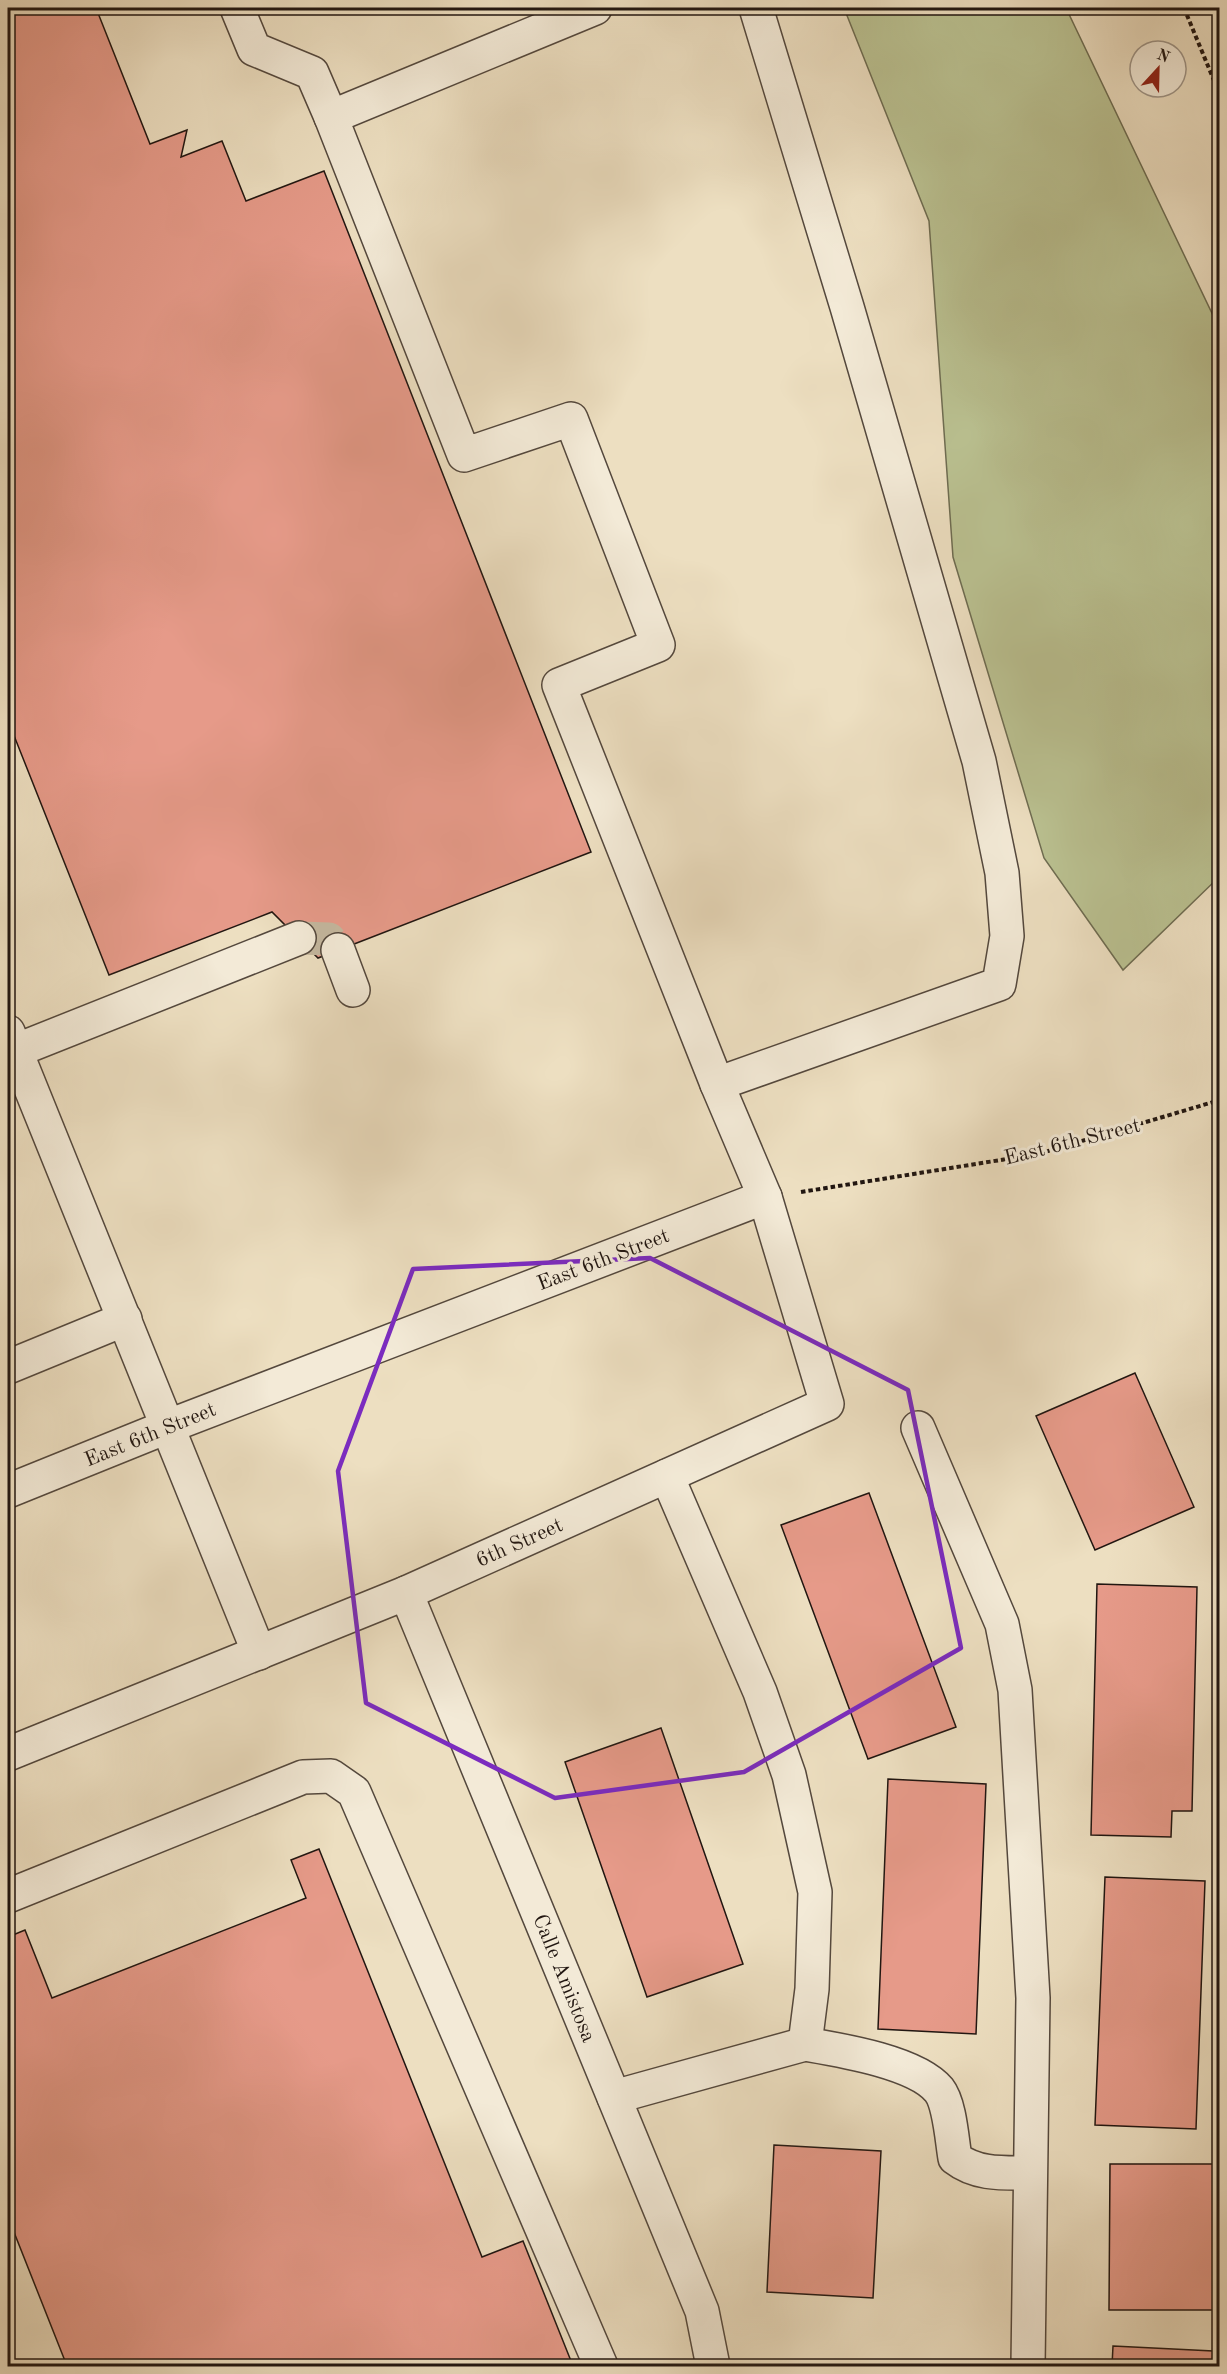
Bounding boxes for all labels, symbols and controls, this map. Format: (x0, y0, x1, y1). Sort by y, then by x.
north arrow (1128, 39, 1188, 99)
text: N (1154, 47, 1172, 67)
street label: East 6th Street (1002, 1115, 1143, 1170)
street label: East 6th Street (535, 1226, 673, 1295)
street label: East 6th Street (82, 1399, 219, 1471)
street label: 6th Street (473, 1515, 566, 1572)
street label: Calle Amistosa (528, 1912, 599, 2046)

